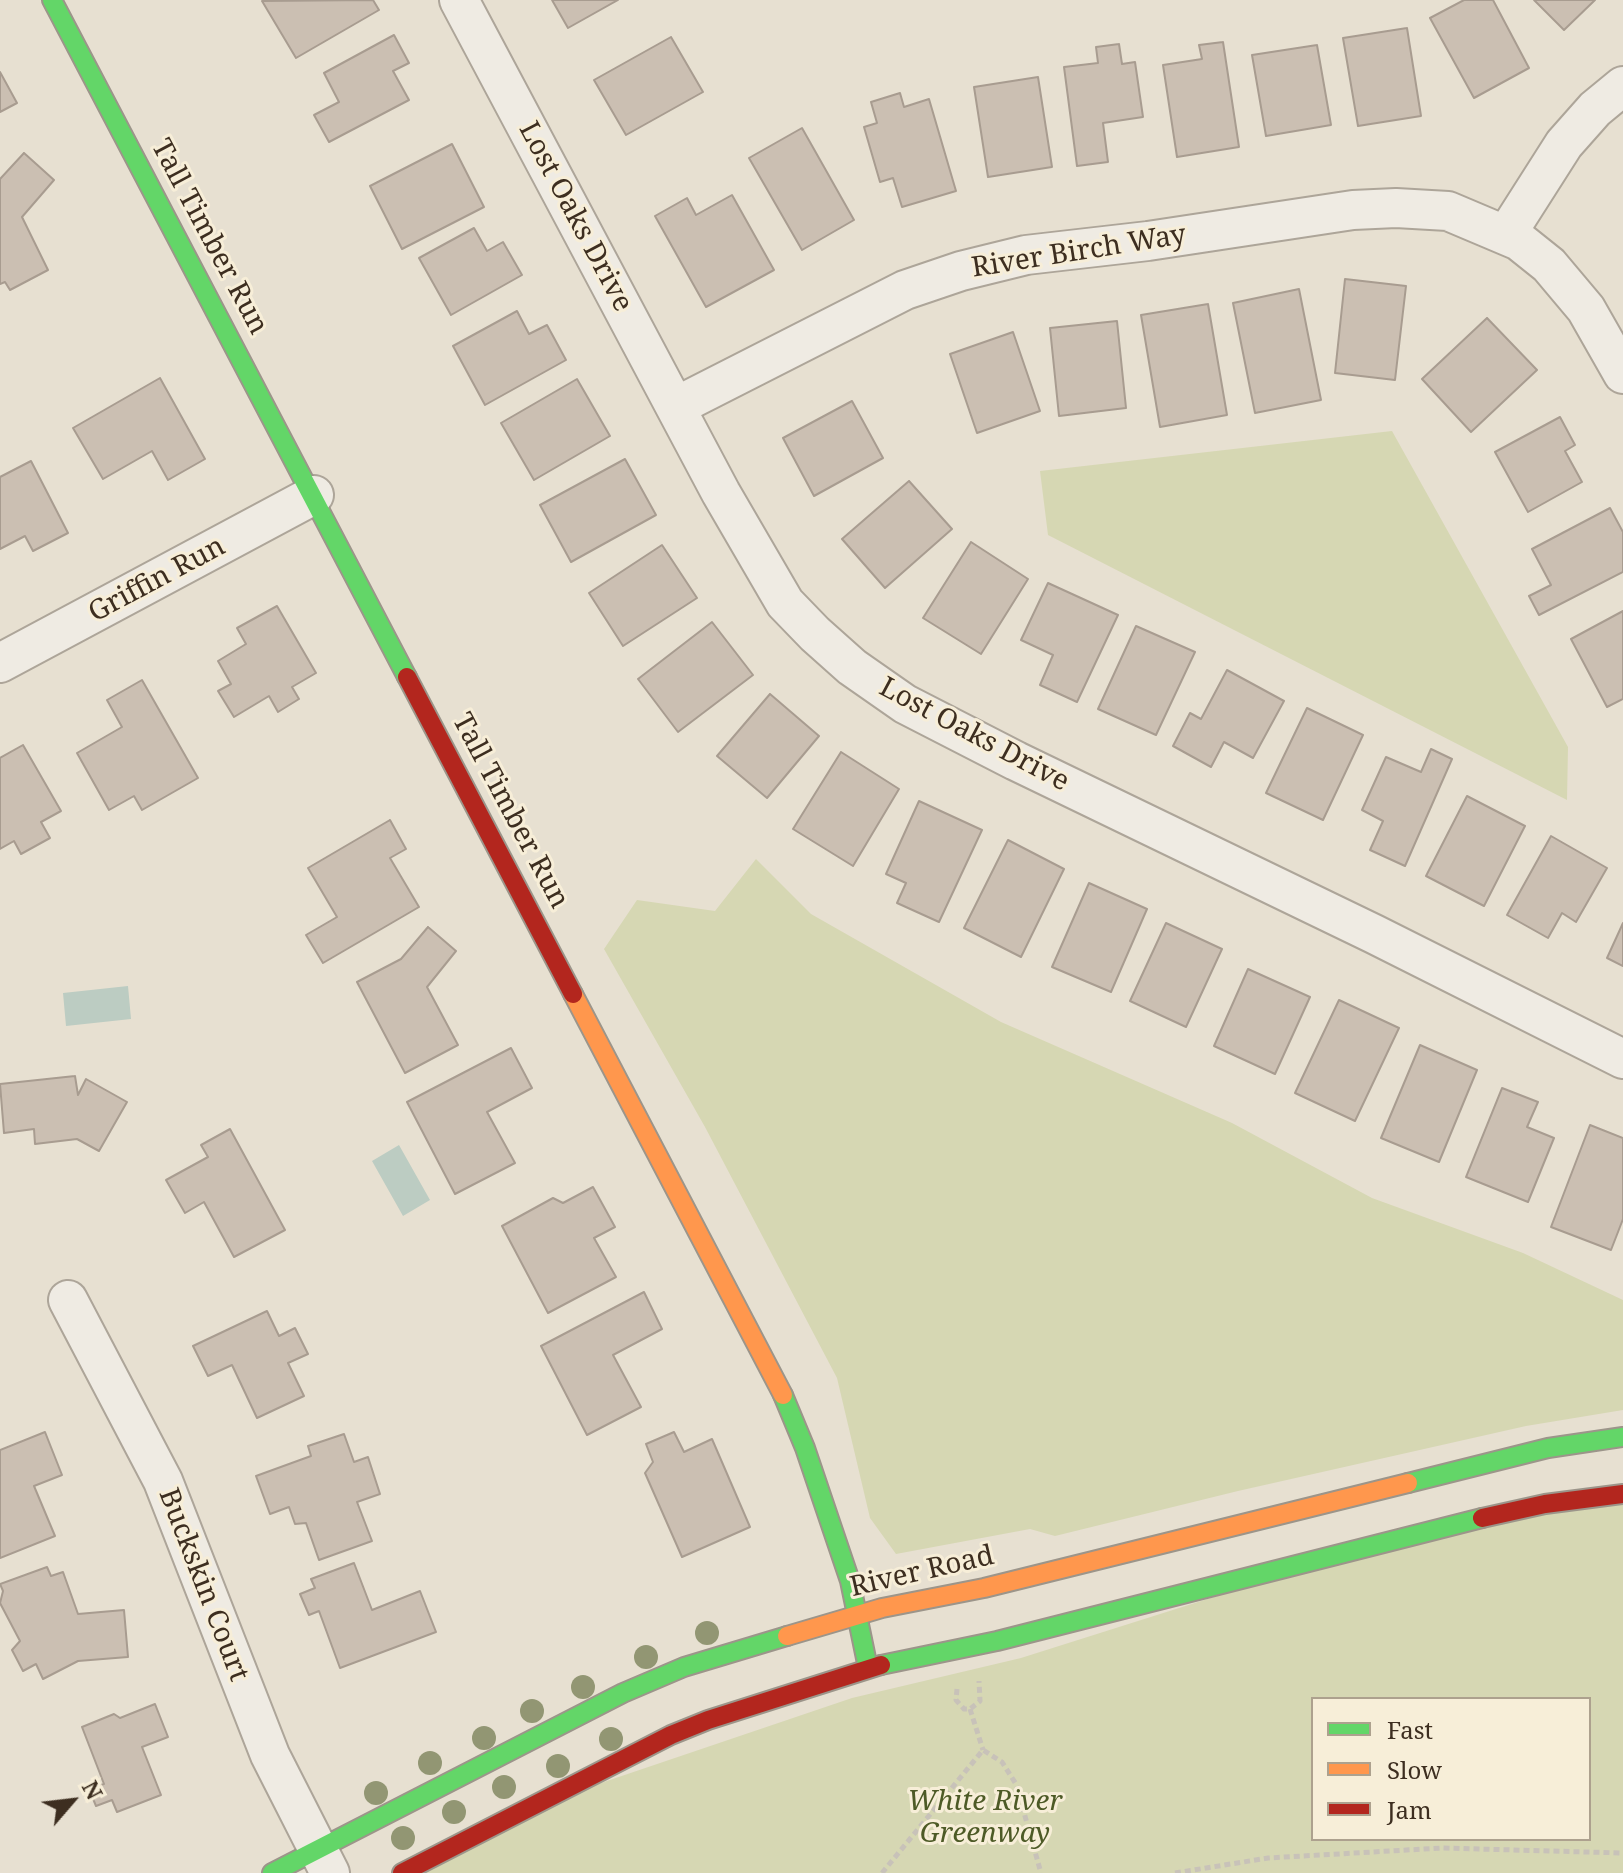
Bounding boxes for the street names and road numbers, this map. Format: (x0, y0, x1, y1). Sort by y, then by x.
street label: Lost Oaks Drive (511, 116, 639, 318)
street label: Tall Timber Run (143, 134, 275, 340)
street label: River Birch Way (969, 218, 1189, 286)
street label: Griffin Run (83, 530, 231, 630)
street label: Lost Oaks Drive (873, 671, 1075, 799)
street label: Tall Timber Run (444, 708, 576, 914)
street label: Buckskin Court (151, 1484, 255, 1686)
street label: River Road (847, 1539, 997, 1605)

